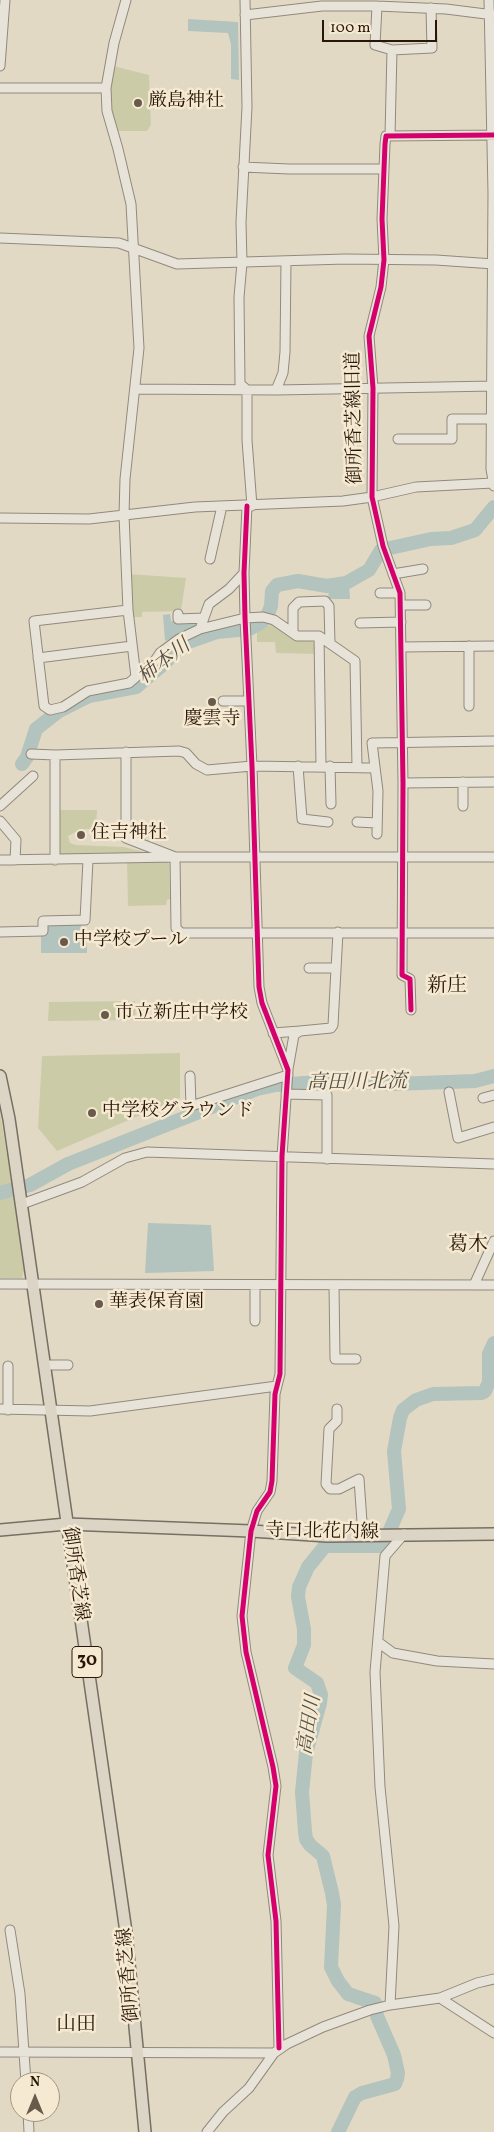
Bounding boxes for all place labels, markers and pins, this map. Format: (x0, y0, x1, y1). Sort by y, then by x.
place label: 厳島神社 (148, 92, 224, 114)
marker: 厳島神社 (132, 97, 144, 109)
marker: 慶雲寺 (206, 696, 218, 708)
place label: 慶雲寺 (184, 710, 240, 732)
place label: 住吉神社 (91, 824, 167, 846)
marker: 住吉神社 (75, 829, 87, 841)
place label: 中学校プール (74, 931, 187, 953)
marker: 中学校プール (58, 936, 70, 948)
place label: 市立新庄中学校 (115, 1004, 248, 1026)
marker: 市立新庄中学校 (99, 1009, 111, 1021)
place label: 中学校グラウンド (102, 1102, 254, 1124)
marker: 中学校グラウンド (86, 1107, 98, 1119)
place label: 華表保育園 (109, 1293, 204, 1315)
marker: 華表保育園 (93, 1298, 105, 1310)

